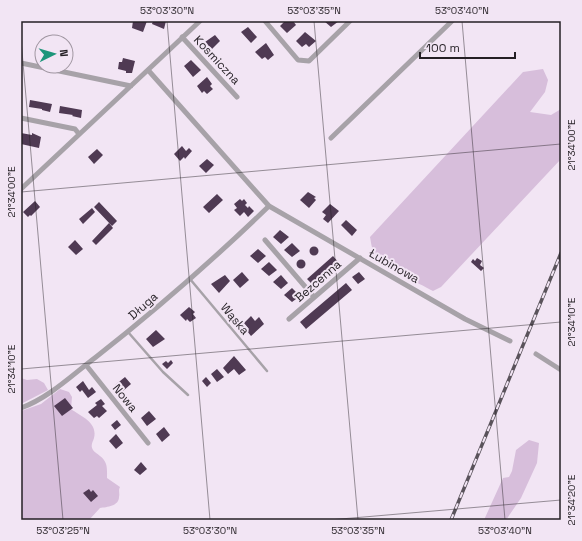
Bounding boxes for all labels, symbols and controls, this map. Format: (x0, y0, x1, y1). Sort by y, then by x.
text: 53°03'30"N (140, 4, 194, 17)
text: 53°03'35"N (287, 4, 341, 17)
text: 53°03'40"N (435, 4, 489, 17)
street label: Kosmiczna (190, 32, 244, 88)
north arrow (34, 34, 74, 74)
scale bar (420, 34, 515, 60)
text: 100 m (426, 40, 460, 56)
text: N (57, 49, 71, 57)
text: 21°34'00"E (565, 119, 578, 171)
text: 21°34'00"E (5, 166, 18, 218)
street label: Łubinowa (366, 245, 422, 287)
street label: Bezcenna (291, 256, 345, 306)
street label: Długa (125, 289, 161, 323)
text: 21°34'10"E (565, 297, 578, 346)
street label: Wąska (217, 300, 253, 338)
text: 21°34'10"E (5, 344, 18, 393)
street label: Nowa (109, 381, 141, 415)
text: 21°34'20"E (565, 474, 578, 525)
text: 53°03'25"N (36, 524, 90, 537)
text: 53°03'30"N (183, 524, 237, 537)
text: 53°03'35"N (331, 524, 385, 537)
text: 53°03'40"N (478, 524, 532, 537)

